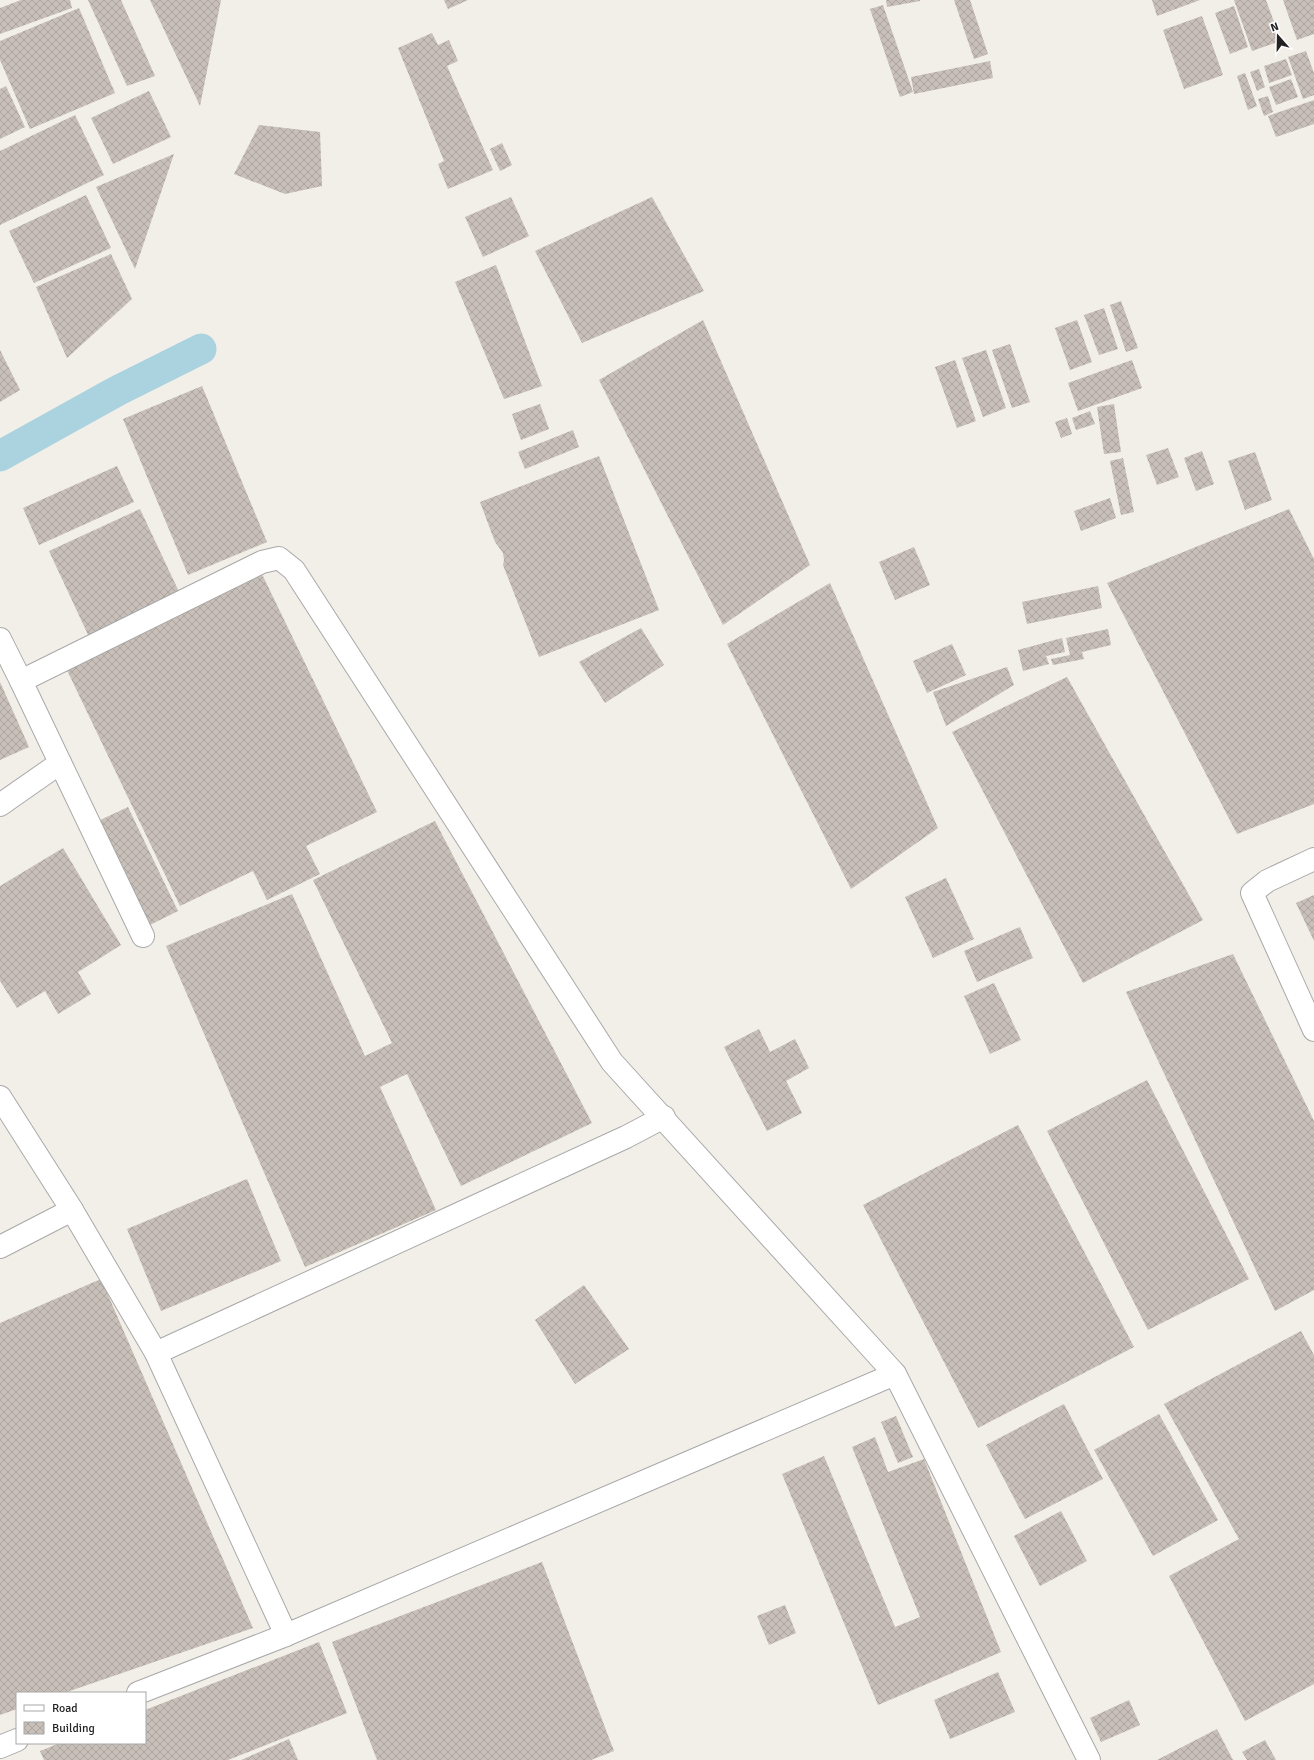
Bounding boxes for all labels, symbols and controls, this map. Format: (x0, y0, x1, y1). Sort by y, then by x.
north arrow (1258, 16, 1298, 56)
text: N (1269, 20, 1281, 34)
legend (16, 1692, 146, 1744)
text: Road (52, 1701, 78, 1716)
text: Building (52, 1721, 95, 1736)

